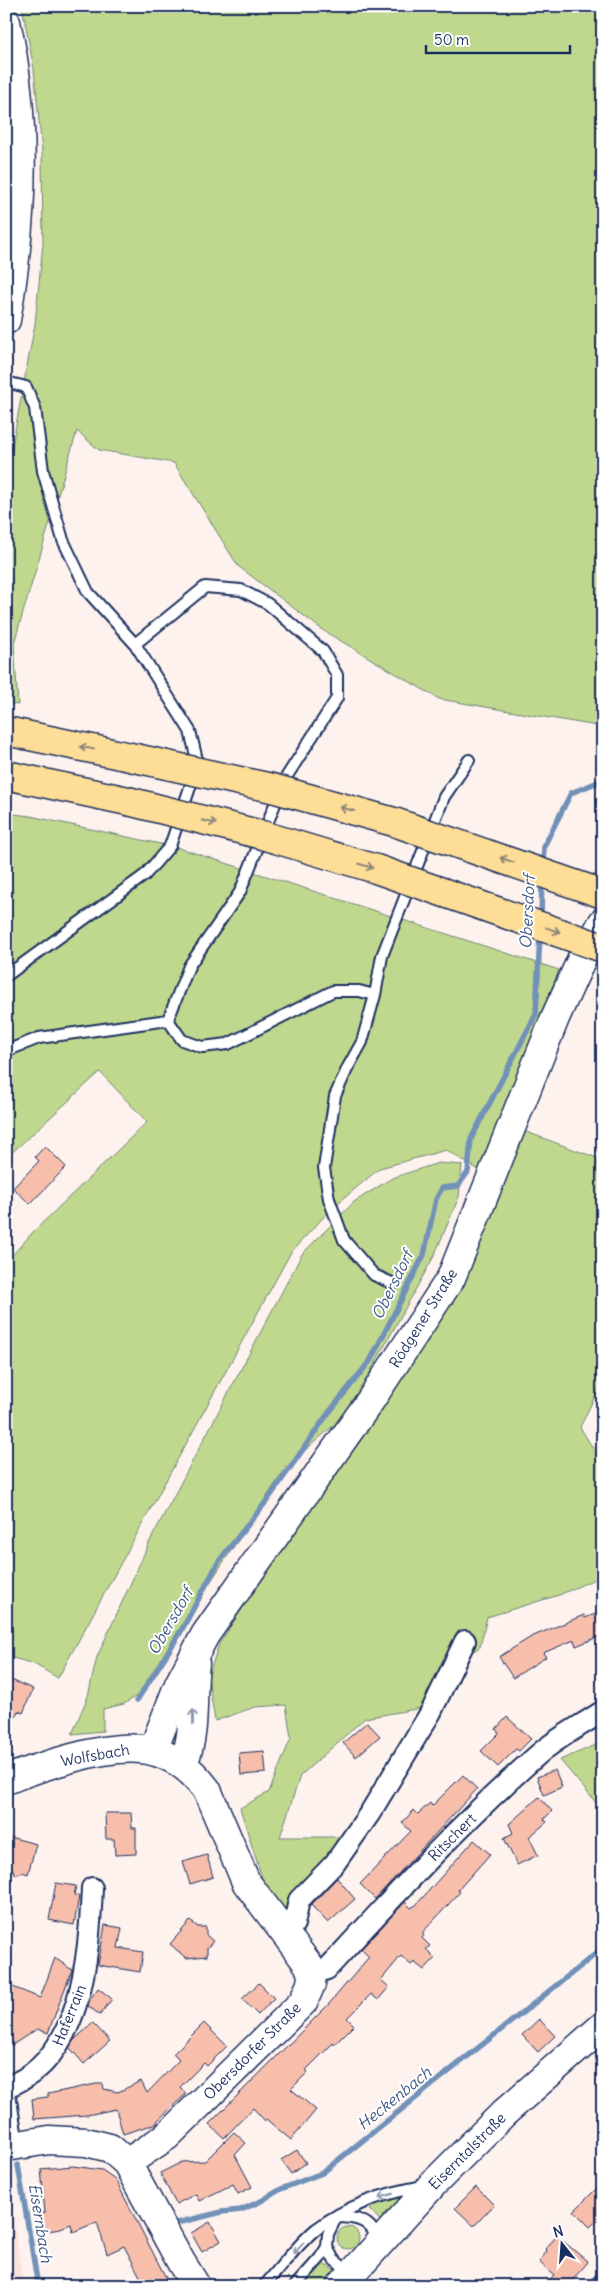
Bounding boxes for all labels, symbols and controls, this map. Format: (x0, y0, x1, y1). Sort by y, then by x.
scale bar (426, 22, 570, 54)
text: 50 m (434, 30, 469, 49)
one-way arrow (80, 743, 96, 752)
one-way arrow (339, 803, 355, 813)
one-way arrow (201, 818, 217, 827)
one-way arrow (500, 855, 516, 864)
one-way arrow (357, 862, 373, 872)
water label: Obersdorf (515, 871, 539, 949)
one-way arrow (544, 926, 560, 935)
water label: Obersdorf (367, 1244, 419, 1323)
street label: Rödgener Straße (385, 1265, 461, 1371)
water label: Obersdorf (143, 1581, 199, 1658)
one-way arrow (188, 1709, 198, 1726)
street label: Wolfsbach (59, 1740, 131, 1770)
street label: Ritschert (424, 1809, 480, 1865)
street label: Haferrain (48, 1981, 90, 2049)
street label: Obersdorfer Straße (199, 1998, 305, 2104)
water label: Heckenbach (353, 2062, 436, 2134)
street label: Eiserntalstraße (424, 2108, 510, 2194)
water label: Eisernbach (25, 2182, 57, 2265)
one-way arrow (378, 2191, 394, 2201)
north arrow (536, 2220, 586, 2270)
text: N (551, 2222, 565, 2242)
one-way arrow (293, 2241, 305, 2254)

